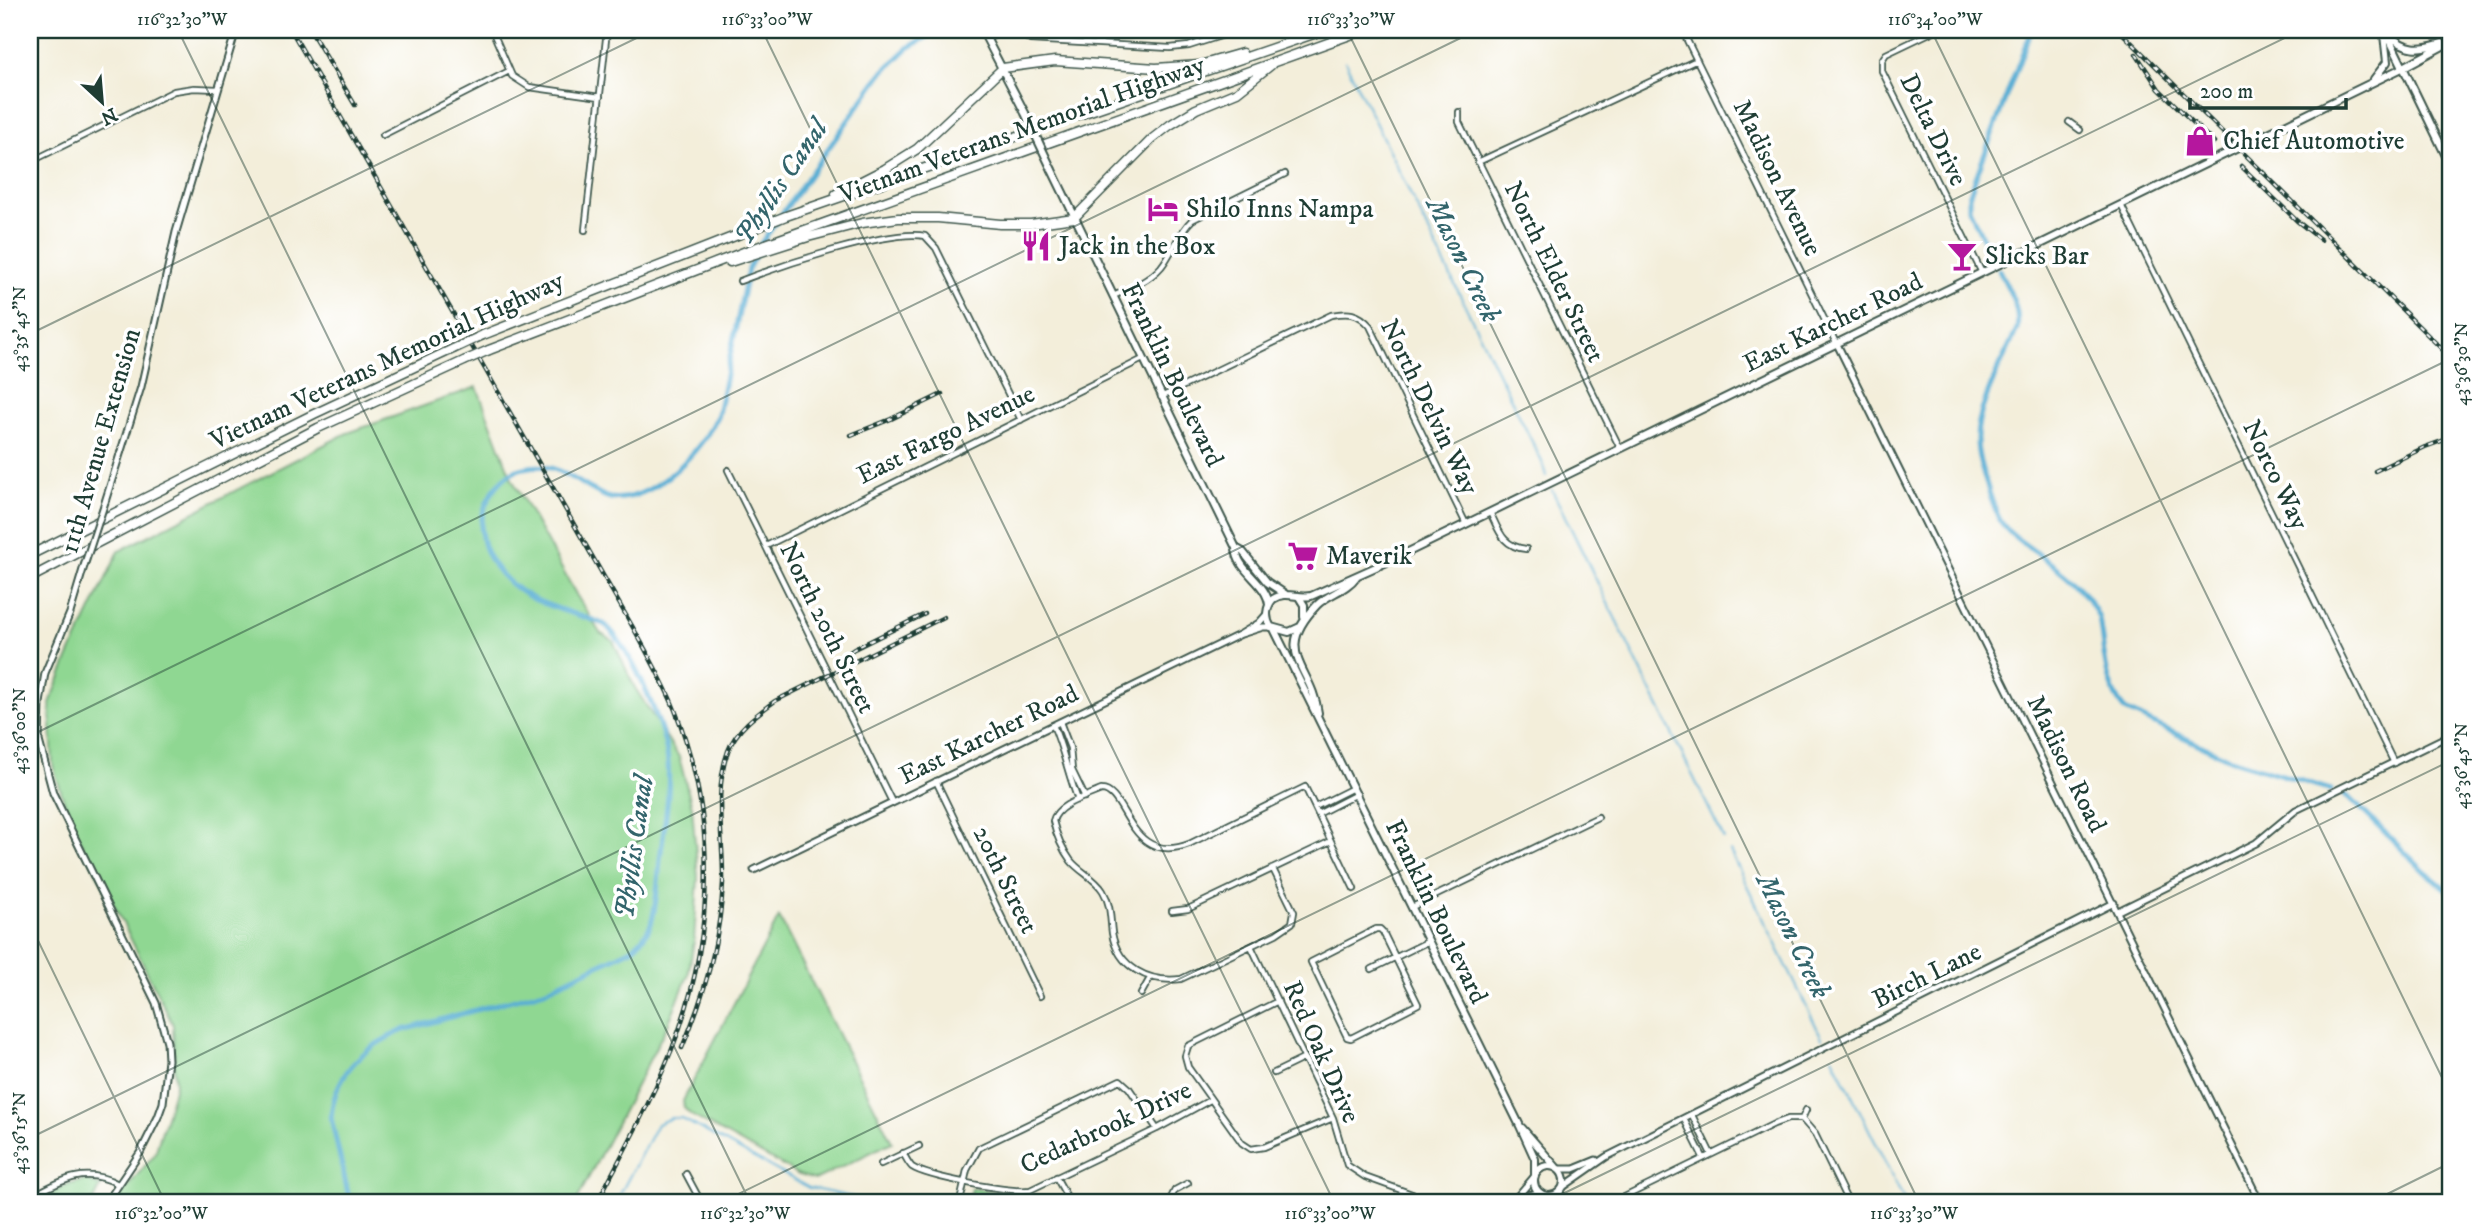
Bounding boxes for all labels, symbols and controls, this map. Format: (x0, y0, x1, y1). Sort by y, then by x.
text: 116°32'30"W (137, 9, 228, 31)
text: 116°33'00"W (721, 9, 813, 31)
text: 116°33'30"W (1307, 9, 1396, 31)
text: 116°34'00"W (1888, 9, 1983, 31)
street label: Vietnam Veterans Memorial Highway (834, 48, 1210, 212)
north arrow (66, 66, 136, 136)
scale bar (2190, 66, 2345, 110)
street label: Delta Drive (1892, 69, 1974, 191)
text: 200 m (2200, 79, 2253, 105)
street label: Madison Avenue (1725, 94, 1829, 262)
text: N (96, 102, 121, 130)
water label: Phyllis Canal (726, 111, 837, 251)
shop icon: Chief Automotive (2183, 124, 2217, 158)
place label: Chief Automotive (2223, 125, 2405, 158)
street label: North Elder Street (1496, 176, 1612, 368)
water label: Mason Creek (1417, 190, 1508, 328)
hotel icon: Shilo Inns Nampa (1146, 192, 1180, 226)
place label: Shilo Inns Nampa (1186, 193, 1373, 226)
restaurant icon: Jack in the Box (1019, 229, 1053, 263)
place label: Jack in the Box (1057, 230, 1216, 263)
bar icon: Slicks Bar (1945, 239, 1979, 273)
place label: Slicks Bar (1985, 240, 2089, 273)
street label: Vietnam Veterans Memorial Highway (204, 264, 570, 458)
street label: East Karcher Road (1738, 265, 1928, 381)
street label: Franklin Boulevard (1113, 278, 1231, 472)
text: 43°35'45"N (9, 286, 31, 372)
street label: North Delvin Way (1372, 314, 1486, 501)
text: 43°36'30"N (2451, 322, 2473, 406)
street label: 11th Avenue Extension (53, 324, 149, 557)
street label: East Fargo Avenue (852, 378, 1040, 492)
street label: Norco Way (2234, 415, 2316, 536)
street label: North 20th Street (771, 537, 883, 719)
supermarket icon: Maverik (1286, 539, 1320, 573)
place label: Maverik (1326, 540, 1412, 573)
street label: East Karcher Road (894, 677, 1084, 793)
text: 43°36'00"N (9, 687, 31, 774)
street label: Madison Road (2019, 690, 2113, 838)
text: 43°36'45"N (2451, 723, 2473, 809)
water label: Phyllis Canal (607, 771, 662, 920)
street label: Franklin Boulevard (1377, 815, 1495, 1009)
street label: 20th Street (965, 821, 1045, 939)
water label: Mason Creek (1747, 866, 1838, 1004)
street label: Birch Lane (1867, 936, 1987, 1016)
street label: Red Oak Drive (1275, 976, 1367, 1128)
street label: Cedarbrook Drive (1015, 1074, 1197, 1182)
text: 43°36'15"N (9, 1091, 31, 1174)
text: 116°32'00"W (114, 1203, 208, 1225)
text: 116°32'30"W (700, 1203, 791, 1225)
text: 116°33'00"W (1284, 1203, 1376, 1225)
text: 116°33'30"W (1870, 1203, 1959, 1225)

